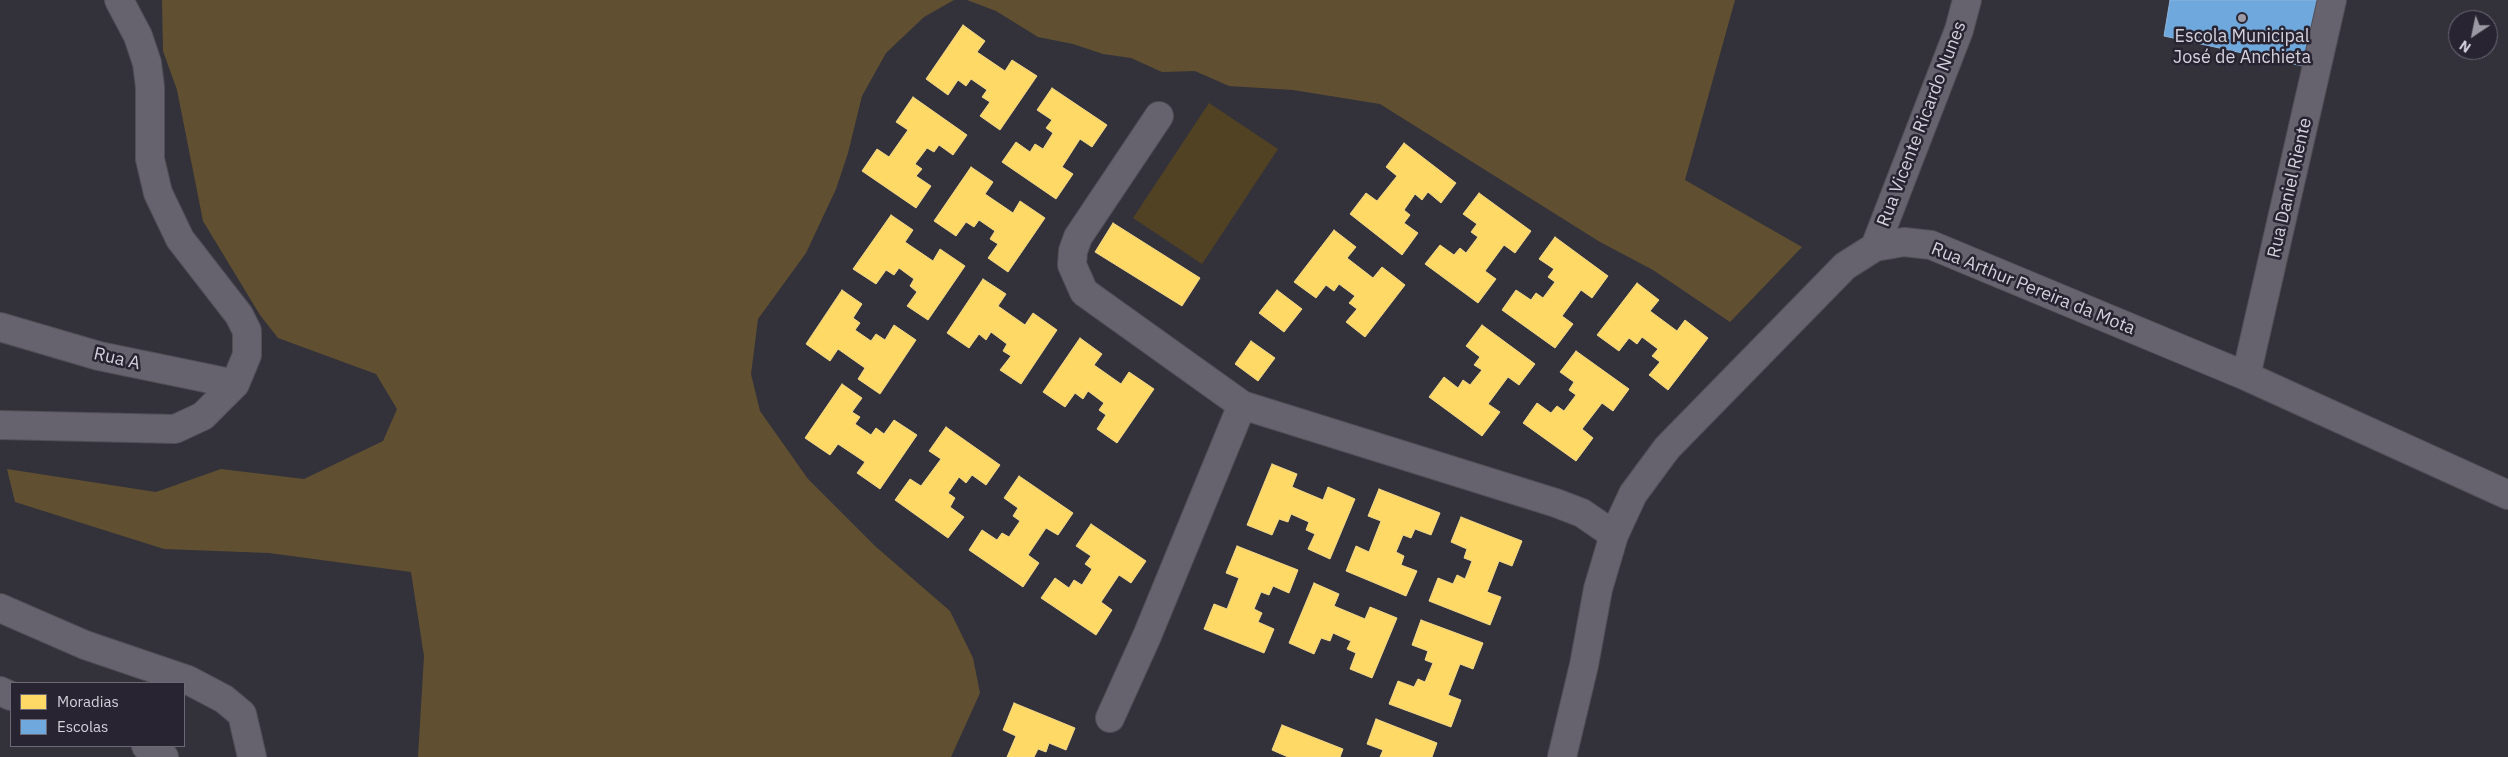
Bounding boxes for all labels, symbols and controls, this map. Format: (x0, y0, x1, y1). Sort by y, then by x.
north arrow (2448, 10, 2498, 60)
marker: Escola Municipal José de Anchieta (2236, 12, 2248, 24)
street label: Rua Vicente Ricardo Nunes (1873, 18, 1971, 230)
place label: Escola Municipal José de Anchieta (2173, 26, 2311, 68)
text: N (2456, 36, 2474, 57)
street label: Rua Daniel Riente (2263, 116, 2317, 260)
street label: Rua Arthur Pereira da Mota (1928, 238, 2138, 340)
street label: Rua A (92, 343, 142, 375)
legend (10, 682, 185, 747)
text: Moradias (57, 692, 119, 711)
text: Escolas (57, 717, 108, 736)

